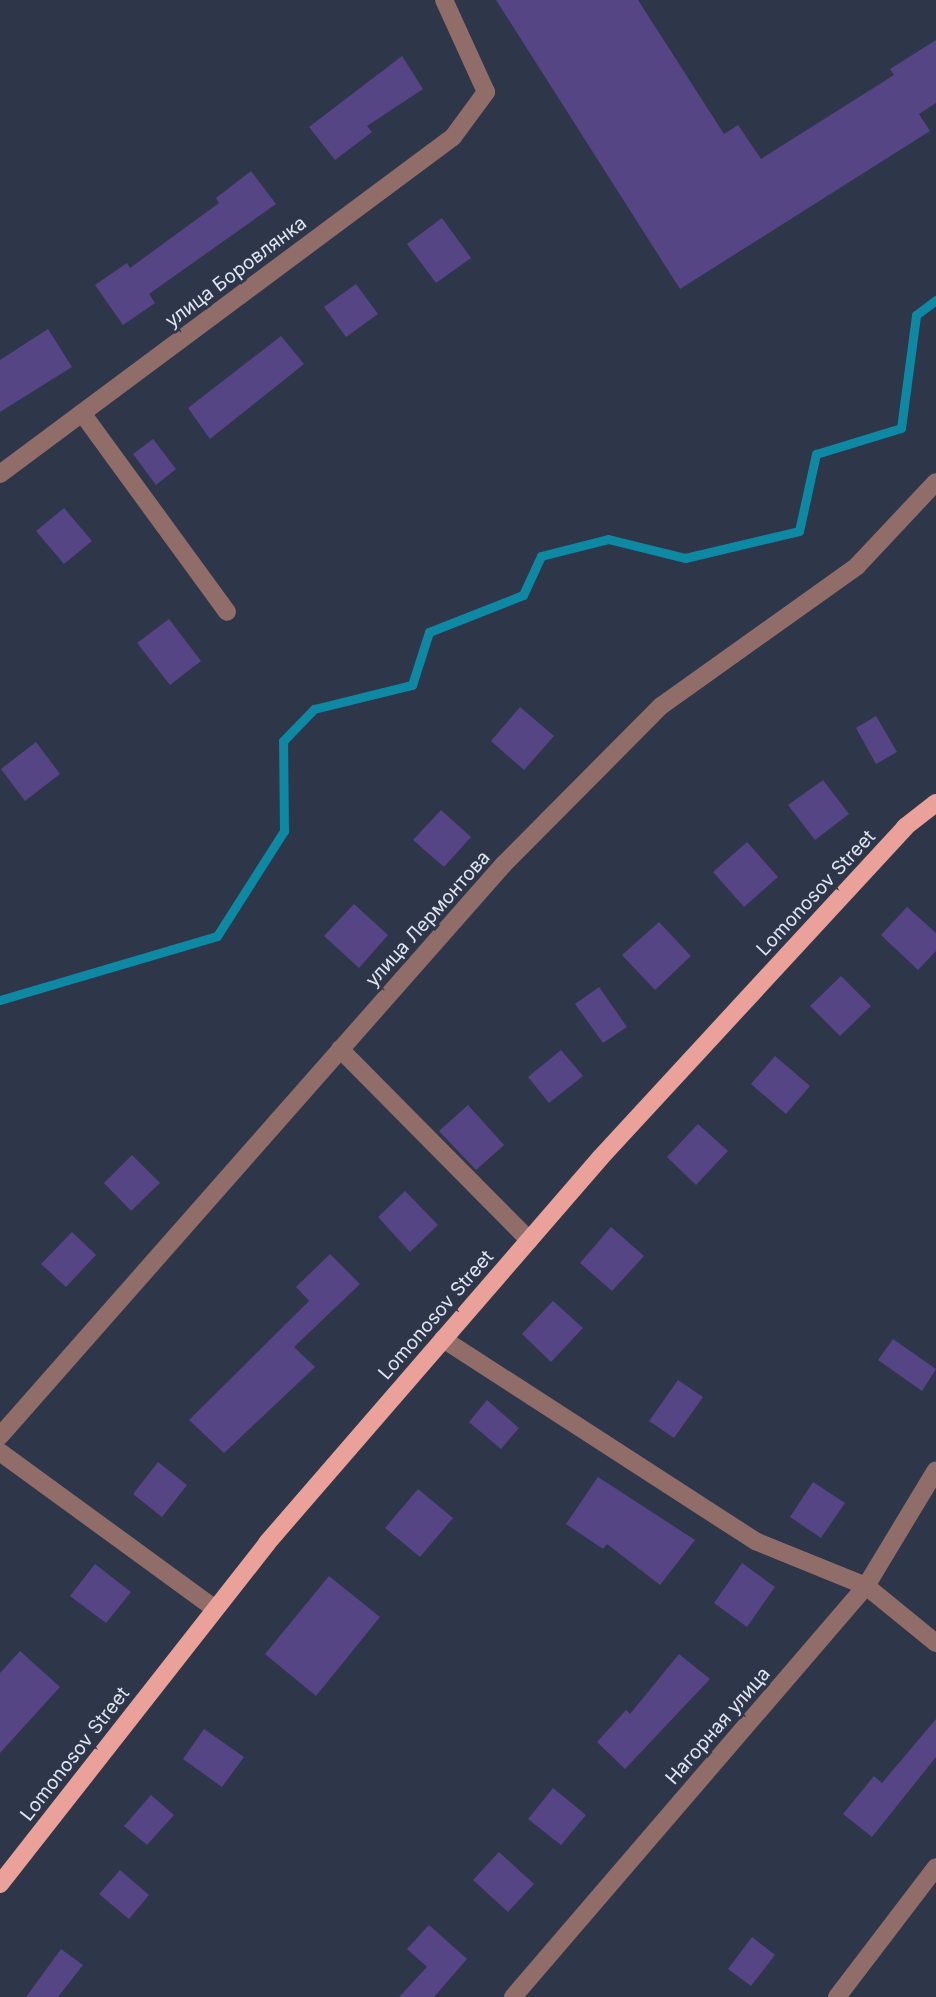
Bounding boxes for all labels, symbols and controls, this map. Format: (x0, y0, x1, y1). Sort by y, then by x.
street label: улица Боровлянка (161, 212, 311, 332)
street label: Lomonosov Street (752, 825, 880, 961)
street label: улица Лермонтова (361, 846, 495, 992)
street label: Lomonosov Street (374, 1246, 498, 1384)
street label: Нагорная улица (661, 1663, 775, 1789)
street label: Lomonosov Street (16, 1683, 134, 1825)

